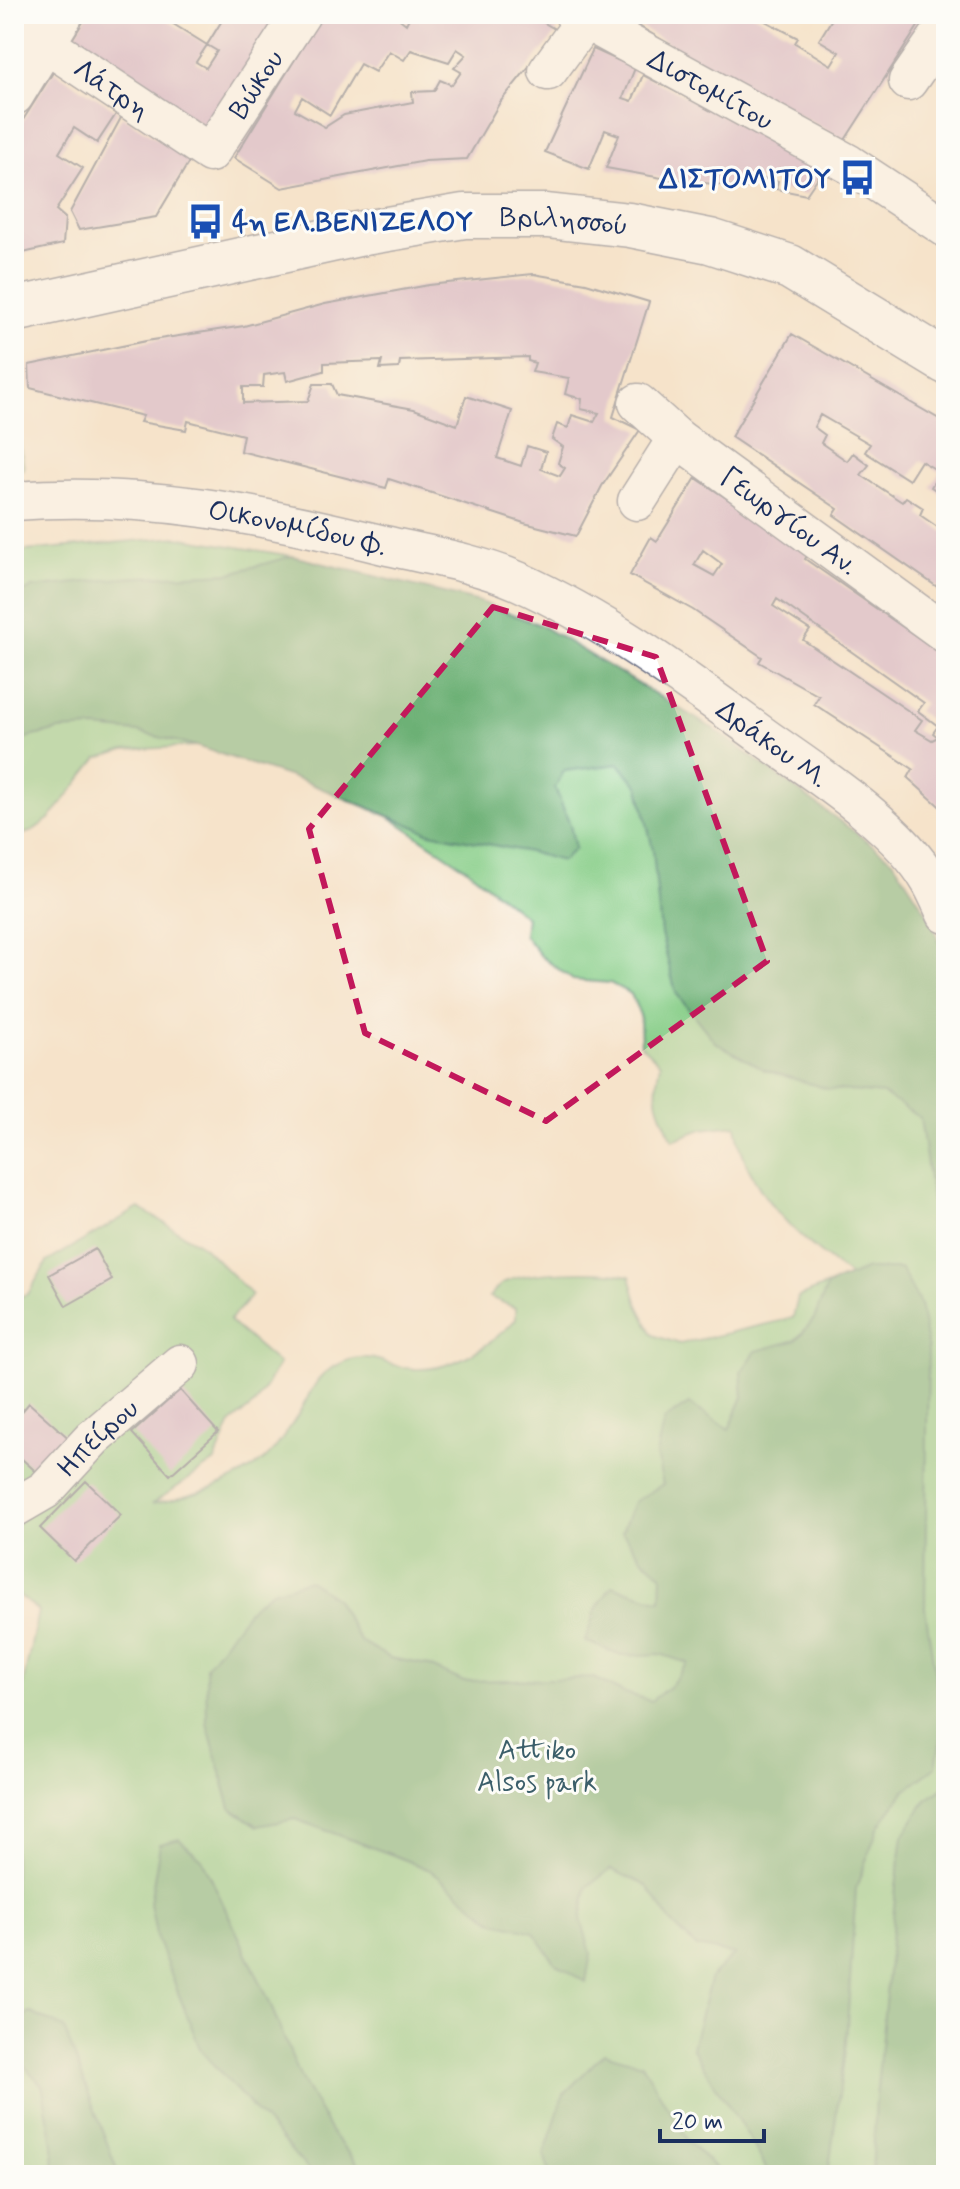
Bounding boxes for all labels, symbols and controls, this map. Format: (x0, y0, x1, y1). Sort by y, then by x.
street label: Διστομίτου (640, 42, 779, 140)
street label: Βώκου (221, 43, 294, 127)
street label: Λάτρη (65, 51, 157, 129)
bus stop icon: ΔΙΣΤΟΜΙΤΟΥ (838, 159, 876, 197)
place label: ΔΙΣΤΟΜΙΤΟΥ (658, 162, 832, 199)
street label: Βριλησσού (500, 200, 630, 246)
bus stop icon: 4η ΕΛ.ΒΕΝΙΖΕΛΟΥ (187, 202, 225, 240)
place label: 4η ΕΛ.ΒΕΝΙΖΕΛΟΥ (232, 205, 474, 242)
street label: Γεωργίου Αν. (712, 460, 865, 585)
street label: Οικονομίδου Φ. (205, 493, 390, 566)
street label: Δράκου Μ. (708, 692, 835, 797)
street label: Ηπείρου (50, 1391, 147, 1487)
park label: Attiko Alsos park (477, 1733, 597, 1802)
scale bar (660, 2093, 764, 2143)
text: 20 m (672, 2107, 723, 2138)

